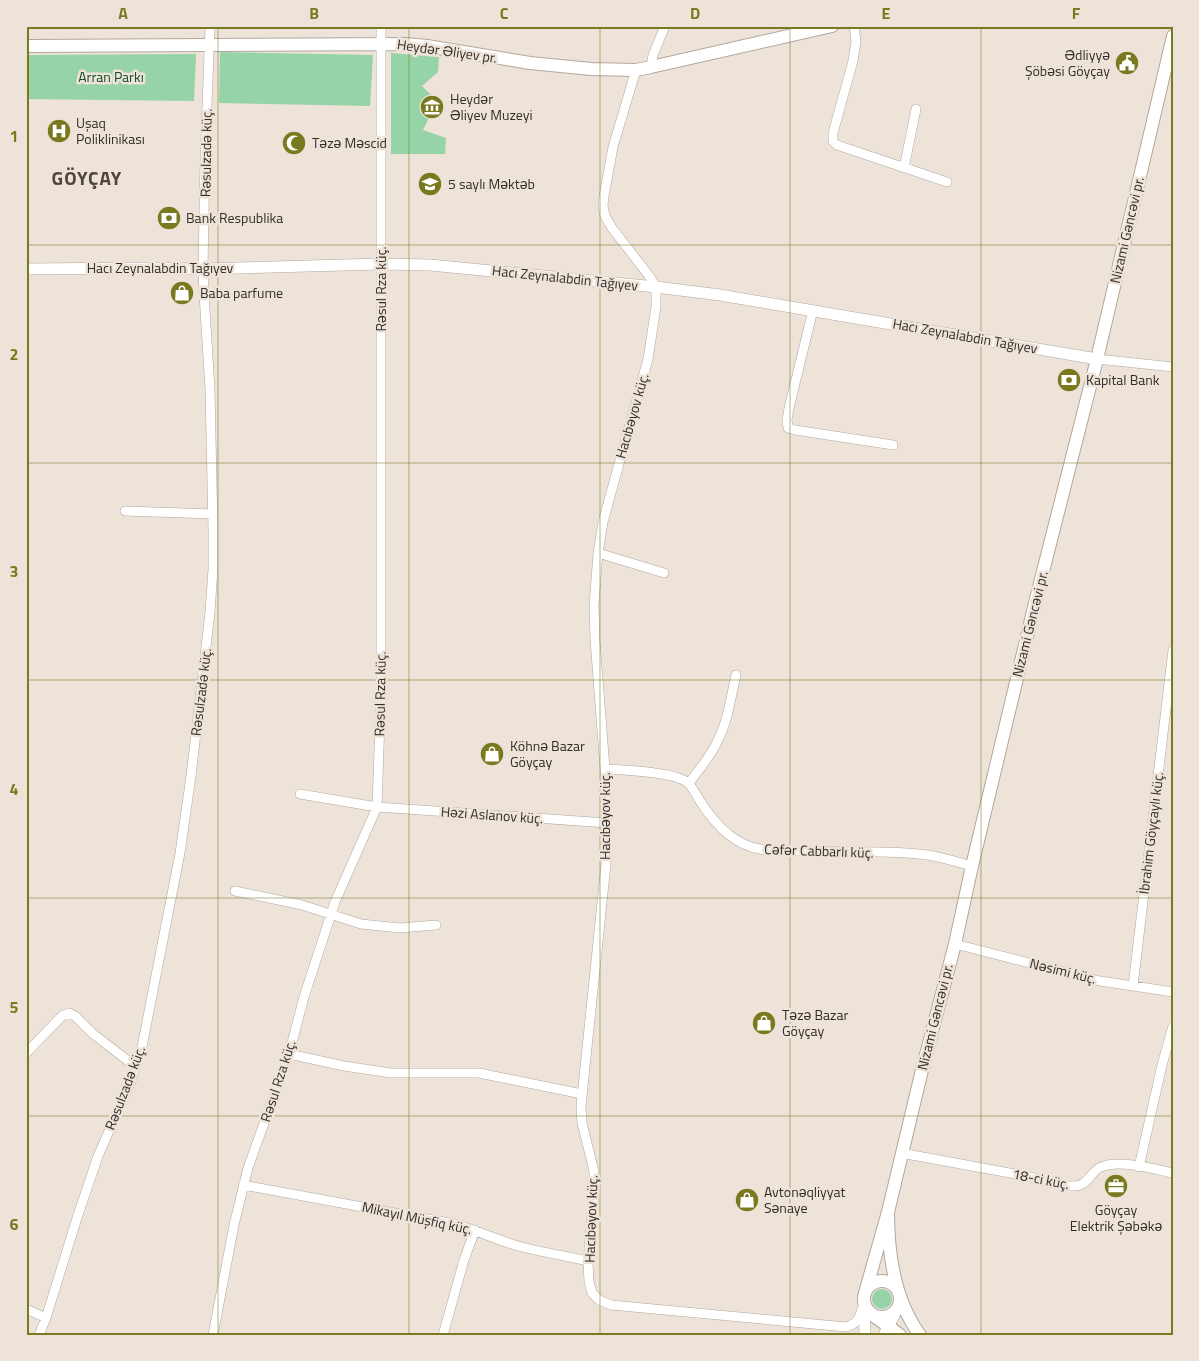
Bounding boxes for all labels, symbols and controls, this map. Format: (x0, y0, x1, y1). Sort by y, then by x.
text: A (118, 1, 128, 25)
text: B (309, 1, 319, 25)
text: C (500, 1, 509, 25)
text: D (690, 1, 700, 25)
text: E (882, 1, 891, 25)
text: F (1072, 1, 1081, 25)
street label: Heydər Əliyev pr. (396, 33, 498, 68)
place label: Ədliyyə Şöbəsi Göyçay (1025, 44, 1110, 81)
public building icon: Ədliyyə Şöbəsi Göyçay (1114, 50, 1140, 76)
park label: Arran Parkı (78, 66, 144, 87)
place label: Heydər Əliyev Muzeyi (450, 88, 533, 125)
museum icon: Heydər Əliyev Muzeyi (419, 94, 445, 120)
street label: Rəsulzadə küç. (194, 109, 217, 197)
place label: Uşaq Poliklinikası (76, 112, 145, 149)
hospital icon: Uşaq Poliklinikası (46, 118, 72, 144)
text: 1 (10, 124, 18, 148)
mosque icon: Təzə Məscid (281, 130, 307, 156)
place label: Təzə Məscid (312, 132, 387, 153)
district label: GÖYÇAY (52, 163, 122, 192)
school or university icon: 5 saylı Məktəb (417, 171, 443, 197)
place label: 5 saylı Məktəb (448, 173, 535, 194)
street label: Nizami Gəncəvi pr. (1104, 174, 1149, 285)
bank icon: Bank Respublika (156, 205, 182, 231)
place label: Bank Respublika (186, 207, 283, 228)
street label: Rəsul Rza küç. (370, 246, 391, 332)
street label: Hacı Zeynalabdin Tağıyev (87, 257, 234, 278)
street label: Hacı Zeynalabdin Tağıyev (491, 259, 639, 296)
shop icon: Baba parfume (169, 280, 195, 306)
place label: Baba parfume (200, 282, 283, 303)
street label: Hacı Zeynalabdin Tağıyev (891, 312, 1039, 359)
text: 2 (10, 342, 18, 366)
bank icon: Kapital Bank (1056, 367, 1082, 393)
place label: Kapital Bank (1086, 369, 1160, 390)
street label: Hacıbəyov küç. (609, 371, 654, 461)
text: 3 (10, 559, 18, 583)
street label: Nizami Gəncəvi pr. (1006, 568, 1053, 679)
street label: Rəsulzadə küç. (185, 647, 216, 737)
street label: Rəsul Rza küç. (368, 651, 391, 737)
place label: Köhnə Bazar Göyçay (510, 735, 585, 772)
shop icon: Köhnə Bazar Göyçay (479, 741, 505, 767)
street label: İbrahim Göyçaylı küç. (1133, 771, 1168, 895)
street label: Hacıbəyov küç. (594, 772, 615, 860)
text: 4 (10, 777, 19, 801)
street label: Həzi Aslanov küç. (440, 800, 544, 829)
street label: Cəfər Cabbarlı küç. (764, 838, 874, 863)
street label: Nəsimi küç. (1028, 952, 1099, 989)
street label: Nizami Gəncəvi pr. (911, 961, 958, 1072)
text: 5 (10, 995, 19, 1019)
place label: Təzə Bazar Göyçay (782, 1004, 848, 1041)
shop icon: Təzə Bazar Göyçay (751, 1010, 777, 1036)
street label: Rəsul Rza küç. (254, 1037, 301, 1125)
street label: Rəsulzadə küç. (99, 1043, 150, 1133)
street label: 18-ci küç. (1011, 1163, 1071, 1194)
office icon: Göyçay Elektrik Şəbəkə (1103, 1173, 1129, 1199)
street label: Hacıbəyov küç. (578, 1175, 603, 1263)
place label: Avtonəqliyyat Sənaye (764, 1181, 846, 1218)
shop icon: Avtonəqliyyat Sənaye (734, 1187, 760, 1213)
street label: Mikayıl Müşfiq küç. (360, 1196, 474, 1239)
place label: Göyçay Elektrik Şəbəkə (1070, 1199, 1162, 1236)
text: 6 (10, 1212, 19, 1236)

